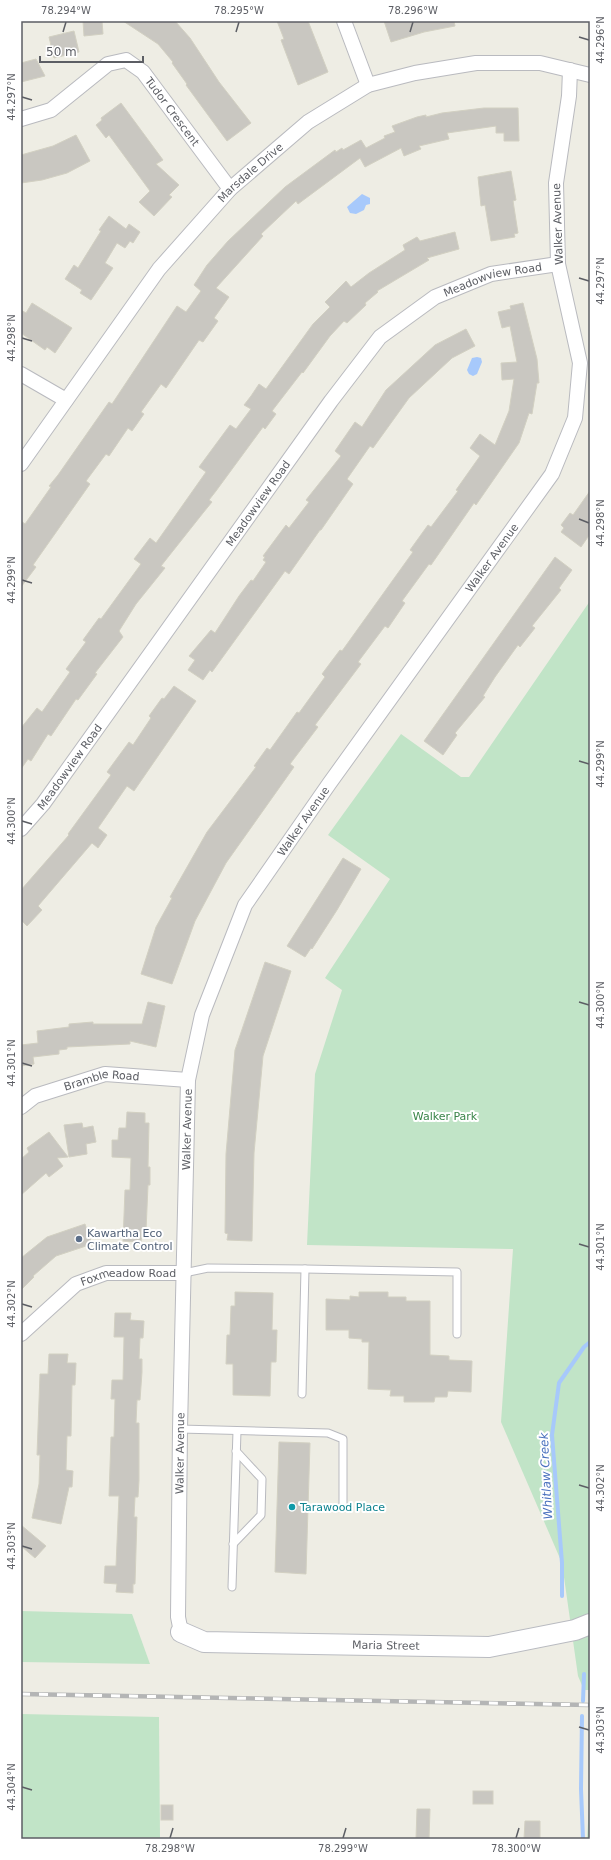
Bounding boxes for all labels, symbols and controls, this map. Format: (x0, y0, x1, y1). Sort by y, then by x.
text: 78.294°W (41, 5, 91, 16)
text: 78.295°W (214, 5, 264, 16)
text: 78.296°W (388, 5, 438, 16)
text: 44.296°N (595, 16, 606, 64)
scale bar (40, 38, 143, 64)
text: 50 m (46, 45, 77, 59)
text: 44.297°N (6, 73, 17, 121)
street label: Tudor Crescent (142, 74, 203, 149)
street label: Marsdale Drive (215, 140, 286, 205)
street label: Walker Avenue (550, 183, 566, 265)
text: 44.297°N (595, 257, 606, 305)
street label: Meadowview Road (441, 260, 543, 299)
text: 44.298°N (6, 314, 17, 362)
street label: Meadowview Road (223, 458, 293, 549)
text: 44.298°N (595, 499, 606, 547)
street label: Walker Avenue (463, 521, 521, 595)
text: 44.299°N (6, 556, 17, 604)
street label: Meadowview Road (35, 721, 105, 812)
text: 44.299°N (595, 740, 606, 788)
street label: Walker Avenue (275, 784, 332, 858)
text: 44.300°N (6, 797, 17, 845)
text: 44.300°N (595, 981, 606, 1029)
text: 44.301°N (6, 1039, 17, 1087)
street label: Bramble Road (62, 1067, 140, 1093)
street label: Walker Avenue (179, 1088, 194, 1170)
park label: Walker Park (413, 1110, 478, 1123)
text: 44.301°N (595, 1223, 606, 1271)
place label: Kawartha Eco Climate Control (87, 1227, 173, 1253)
marker: Kawartha Eco Climate Control (74, 1234, 84, 1244)
street label: Foxmeadow Road (79, 1266, 176, 1288)
text: 44.302°N (6, 1280, 17, 1328)
street label: Walker Avenue (173, 1412, 187, 1494)
water label: Whitlaw Creek (537, 1431, 555, 1520)
text: 44.302°N (595, 1464, 606, 1512)
place label: Tarawood Place (299, 1501, 385, 1514)
marker: Tarawood Place (287, 1502, 297, 1512)
text: 44.303°N (6, 1522, 17, 1570)
street label: Maria Street (352, 1638, 420, 1652)
text: 44.303°N (595, 1706, 606, 1754)
text: 44.304°N (6, 1763, 17, 1811)
text: 78.298°W (145, 1843, 195, 1854)
text: 78.299°W (318, 1843, 368, 1854)
text: 78.300°W (491, 1843, 541, 1854)

